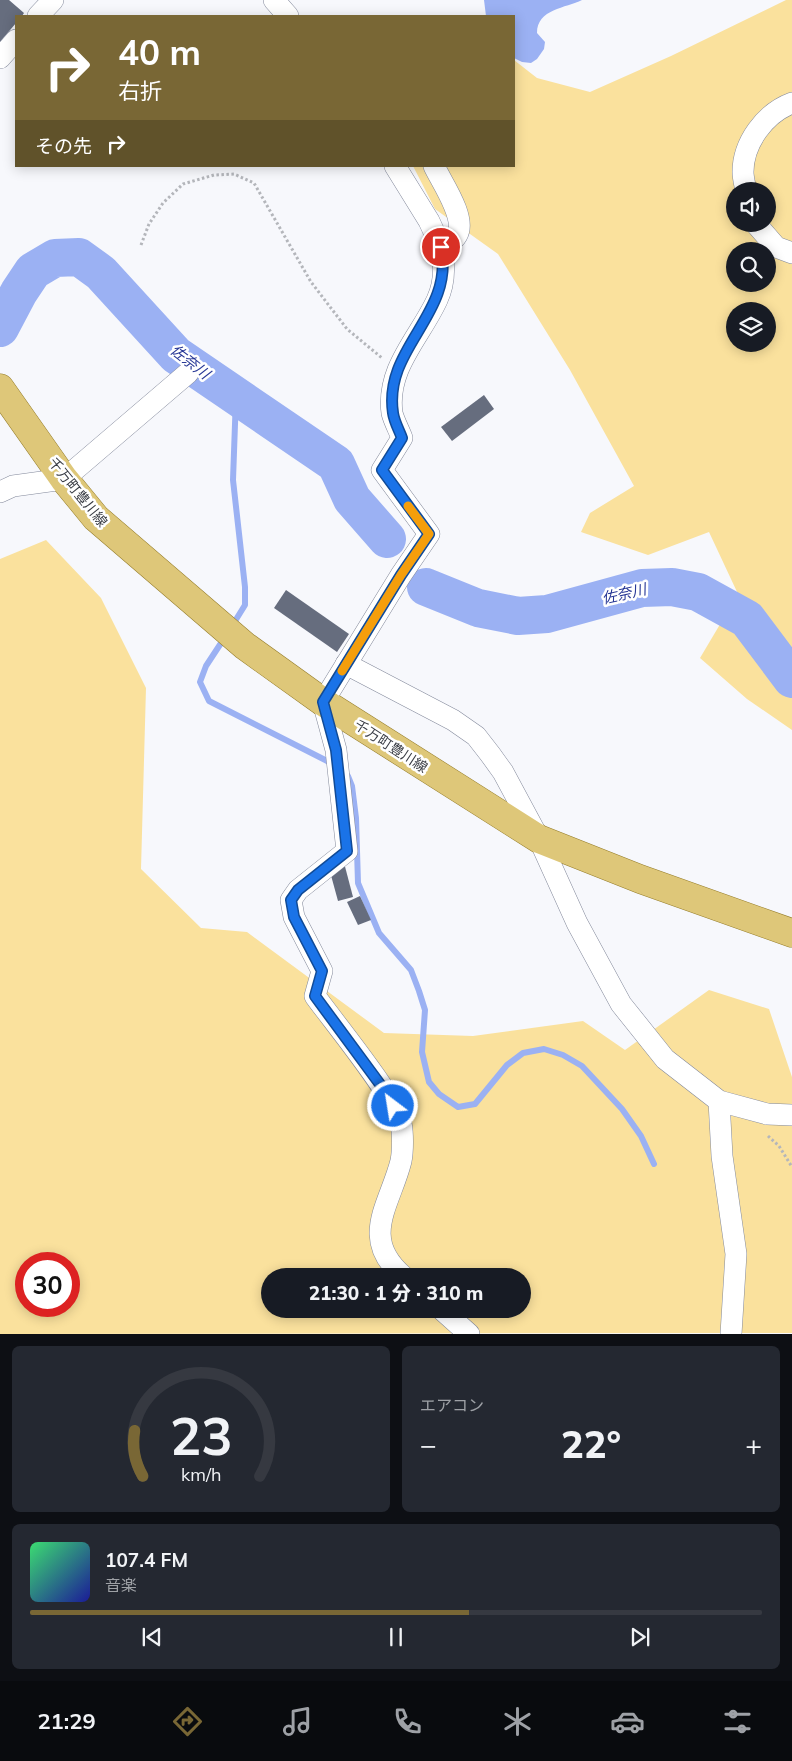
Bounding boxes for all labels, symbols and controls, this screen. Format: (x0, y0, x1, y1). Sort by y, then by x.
text: 40 m (118, 30, 201, 74)
icon: right (35, 35, 100, 100)
text: 右折 (118, 77, 162, 105)
icon: right (102, 130, 130, 158)
text: その先 (35, 134, 92, 158)
map controls (726, 182, 776, 352)
button: sound (726, 182, 776, 232)
pin (420, 226, 462, 268)
icon: arrive (427, 233, 455, 261)
button: search (726, 242, 776, 292)
button: layers (726, 302, 776, 352)
water label: 佐奈川 (167, 340, 215, 384)
street label: 千万町豊川線 (45, 454, 111, 530)
water label: 佐奈川 (600, 579, 650, 608)
street label: 千万町豊川線 (351, 716, 431, 776)
position arrow (366, 1079, 418, 1131)
speed limit sign: 30 (15, 1252, 80, 1317)
text: 21:30 · 1 分 · 310 m (309, 1281, 483, 1305)
text: エアコン (420, 1395, 484, 1415)
text: 23 (170, 1403, 232, 1468)
text: 22° (561, 1420, 621, 1468)
text: − (420, 1427, 437, 1462)
text: + (745, 1427, 762, 1462)
text: km/h (181, 1463, 221, 1485)
text: 107.4 FM (105, 1548, 188, 1572)
text: 音楽 (105, 1575, 137, 1595)
icon: previous (138, 1623, 166, 1651)
icon: pause (382, 1623, 410, 1651)
icon: next (626, 1623, 654, 1651)
icon: directions (170, 1704, 205, 1739)
icon: music (280, 1704, 315, 1739)
icon: phone (390, 1704, 425, 1739)
icon: climate (500, 1704, 535, 1739)
icon: car (610, 1704, 645, 1739)
icon: filters (720, 1704, 755, 1739)
text: 21:29 (37, 1707, 96, 1735)

